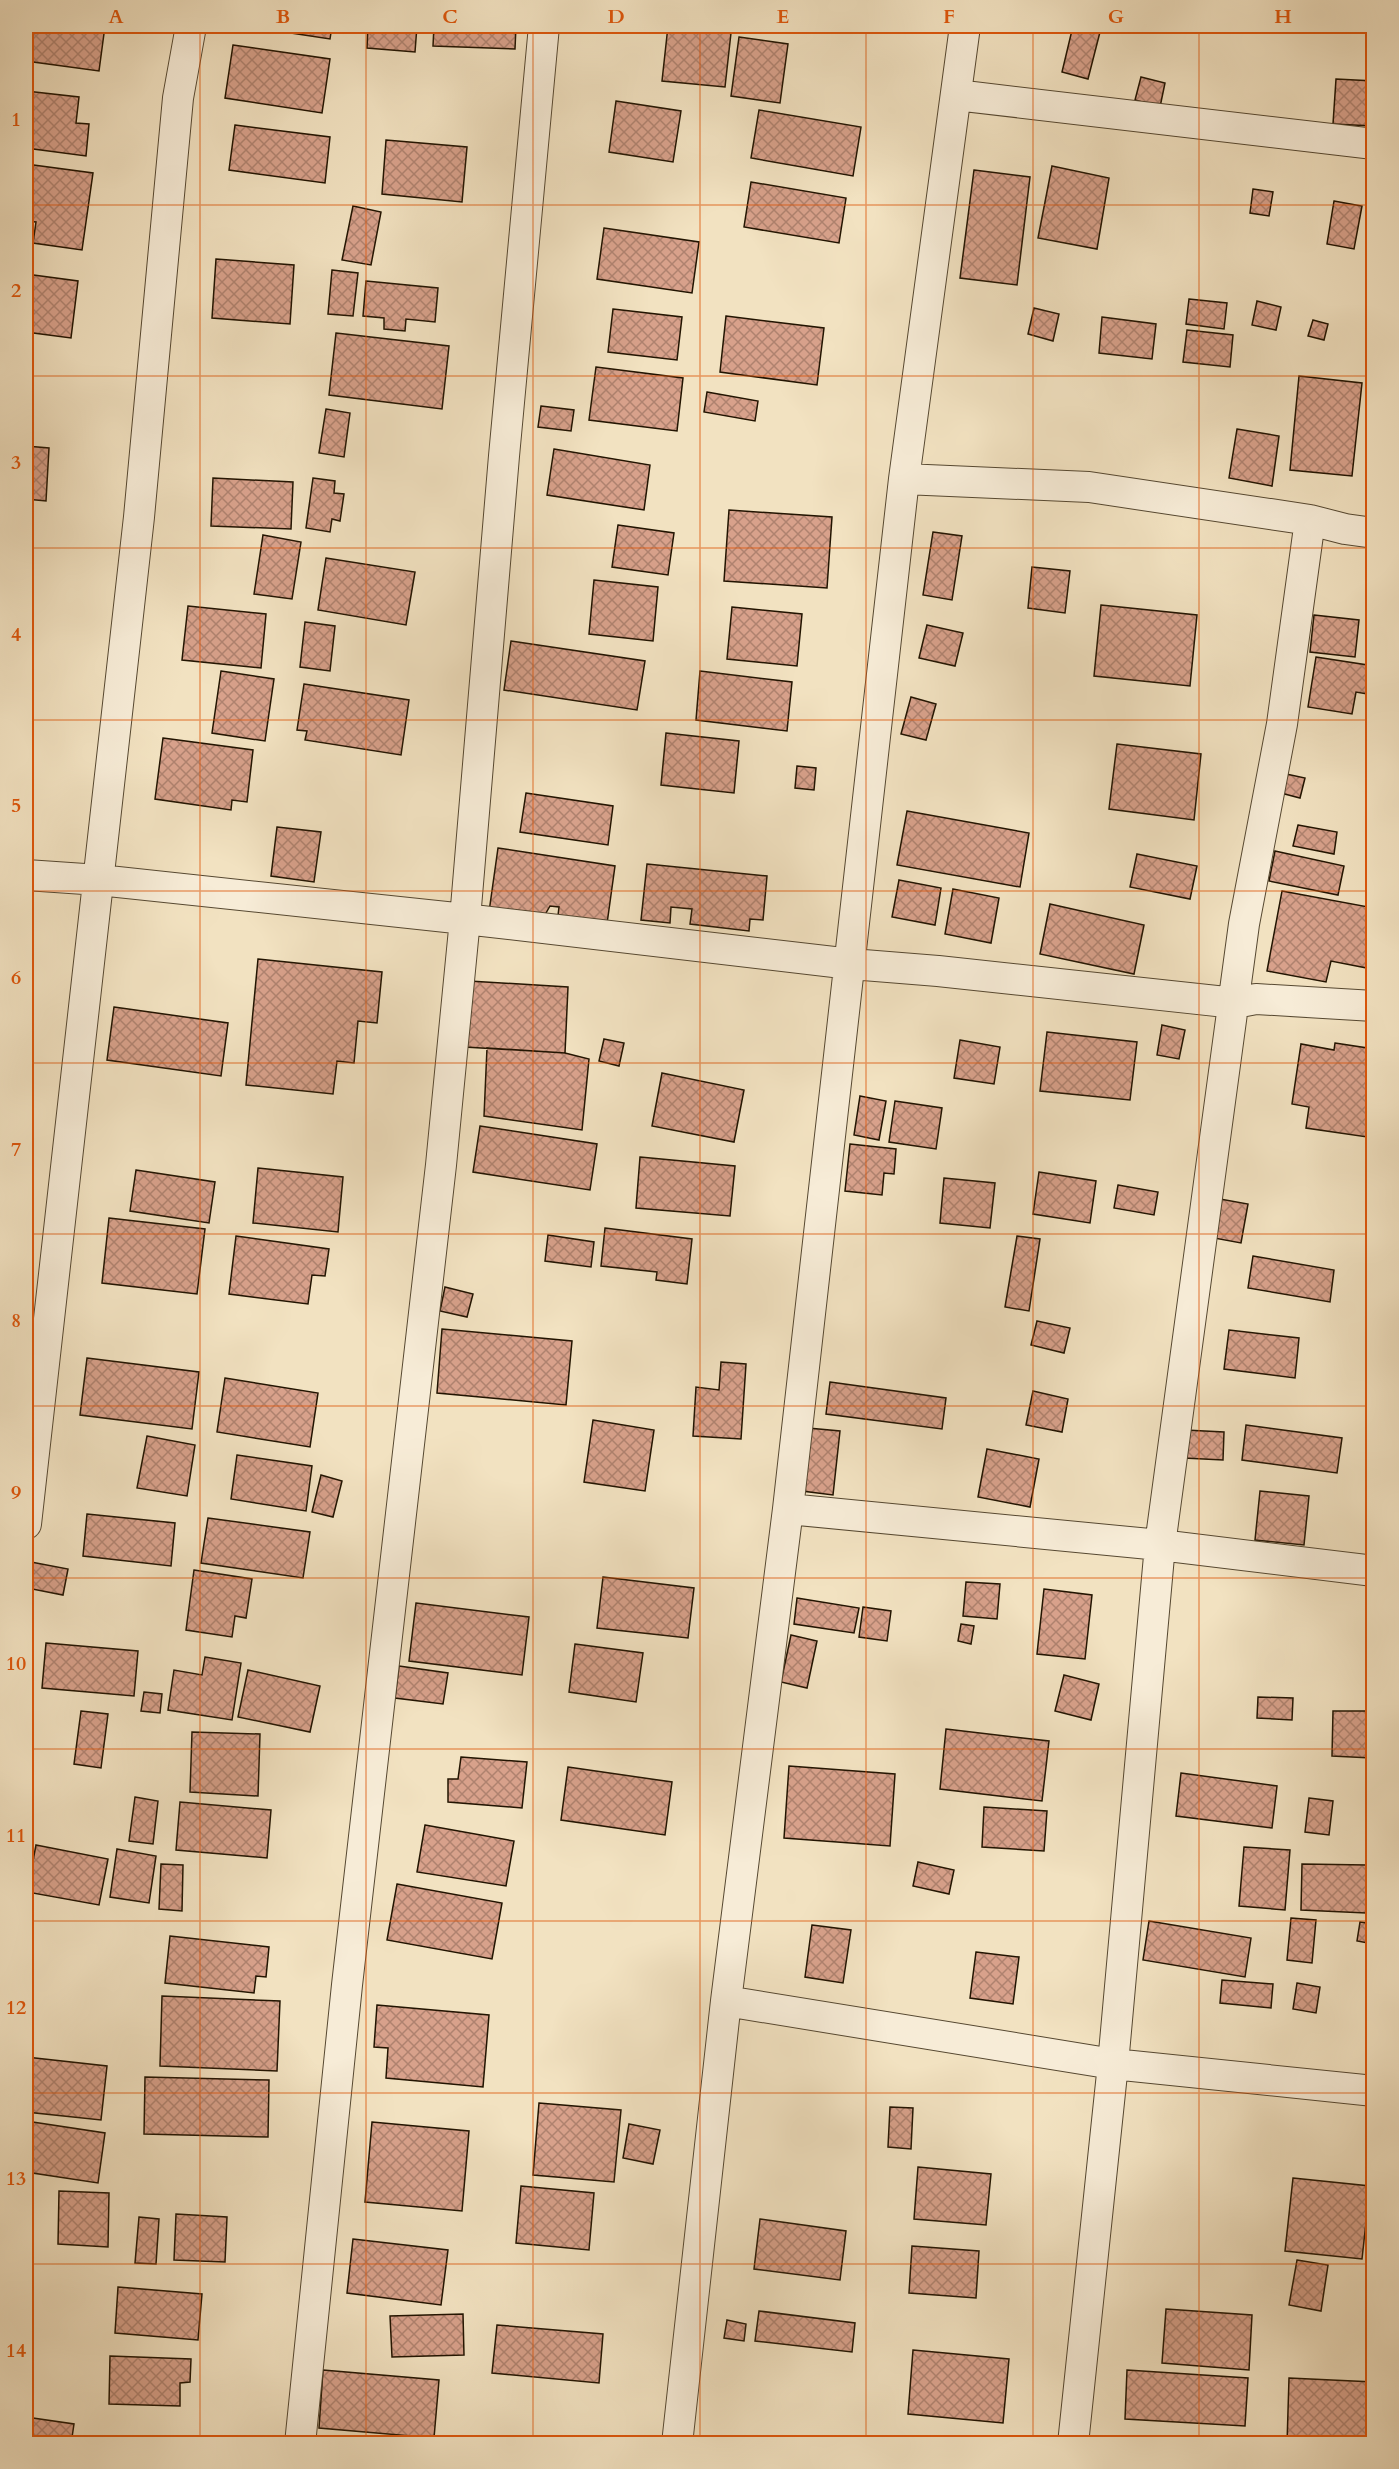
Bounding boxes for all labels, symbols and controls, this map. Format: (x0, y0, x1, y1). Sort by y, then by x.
text: A (108, 3, 124, 30)
text: B (276, 3, 290, 30)
text: C (442, 3, 458, 30)
text: D (607, 3, 625, 30)
text: E (777, 3, 789, 30)
text: F (943, 3, 955, 30)
text: G (1108, 3, 1124, 30)
text: H (1274, 3, 1292, 30)
text: 1 (11, 106, 21, 133)
text: 2 (11, 277, 21, 304)
text: 3 (11, 449, 21, 476)
text: 4 (11, 621, 21, 648)
text: 5 (11, 792, 21, 819)
text: 6 (11, 964, 21, 991)
text: 7 (11, 1136, 21, 1163)
text: 8 (11, 1307, 21, 1334)
text: 9 (11, 1479, 21, 1506)
text: 10 (6, 1650, 26, 1677)
text: 11 (6, 1822, 26, 1849)
text: 12 (6, 1994, 26, 2021)
text: 13 (6, 2165, 26, 2192)
text: 14 (6, 2337, 26, 2364)

